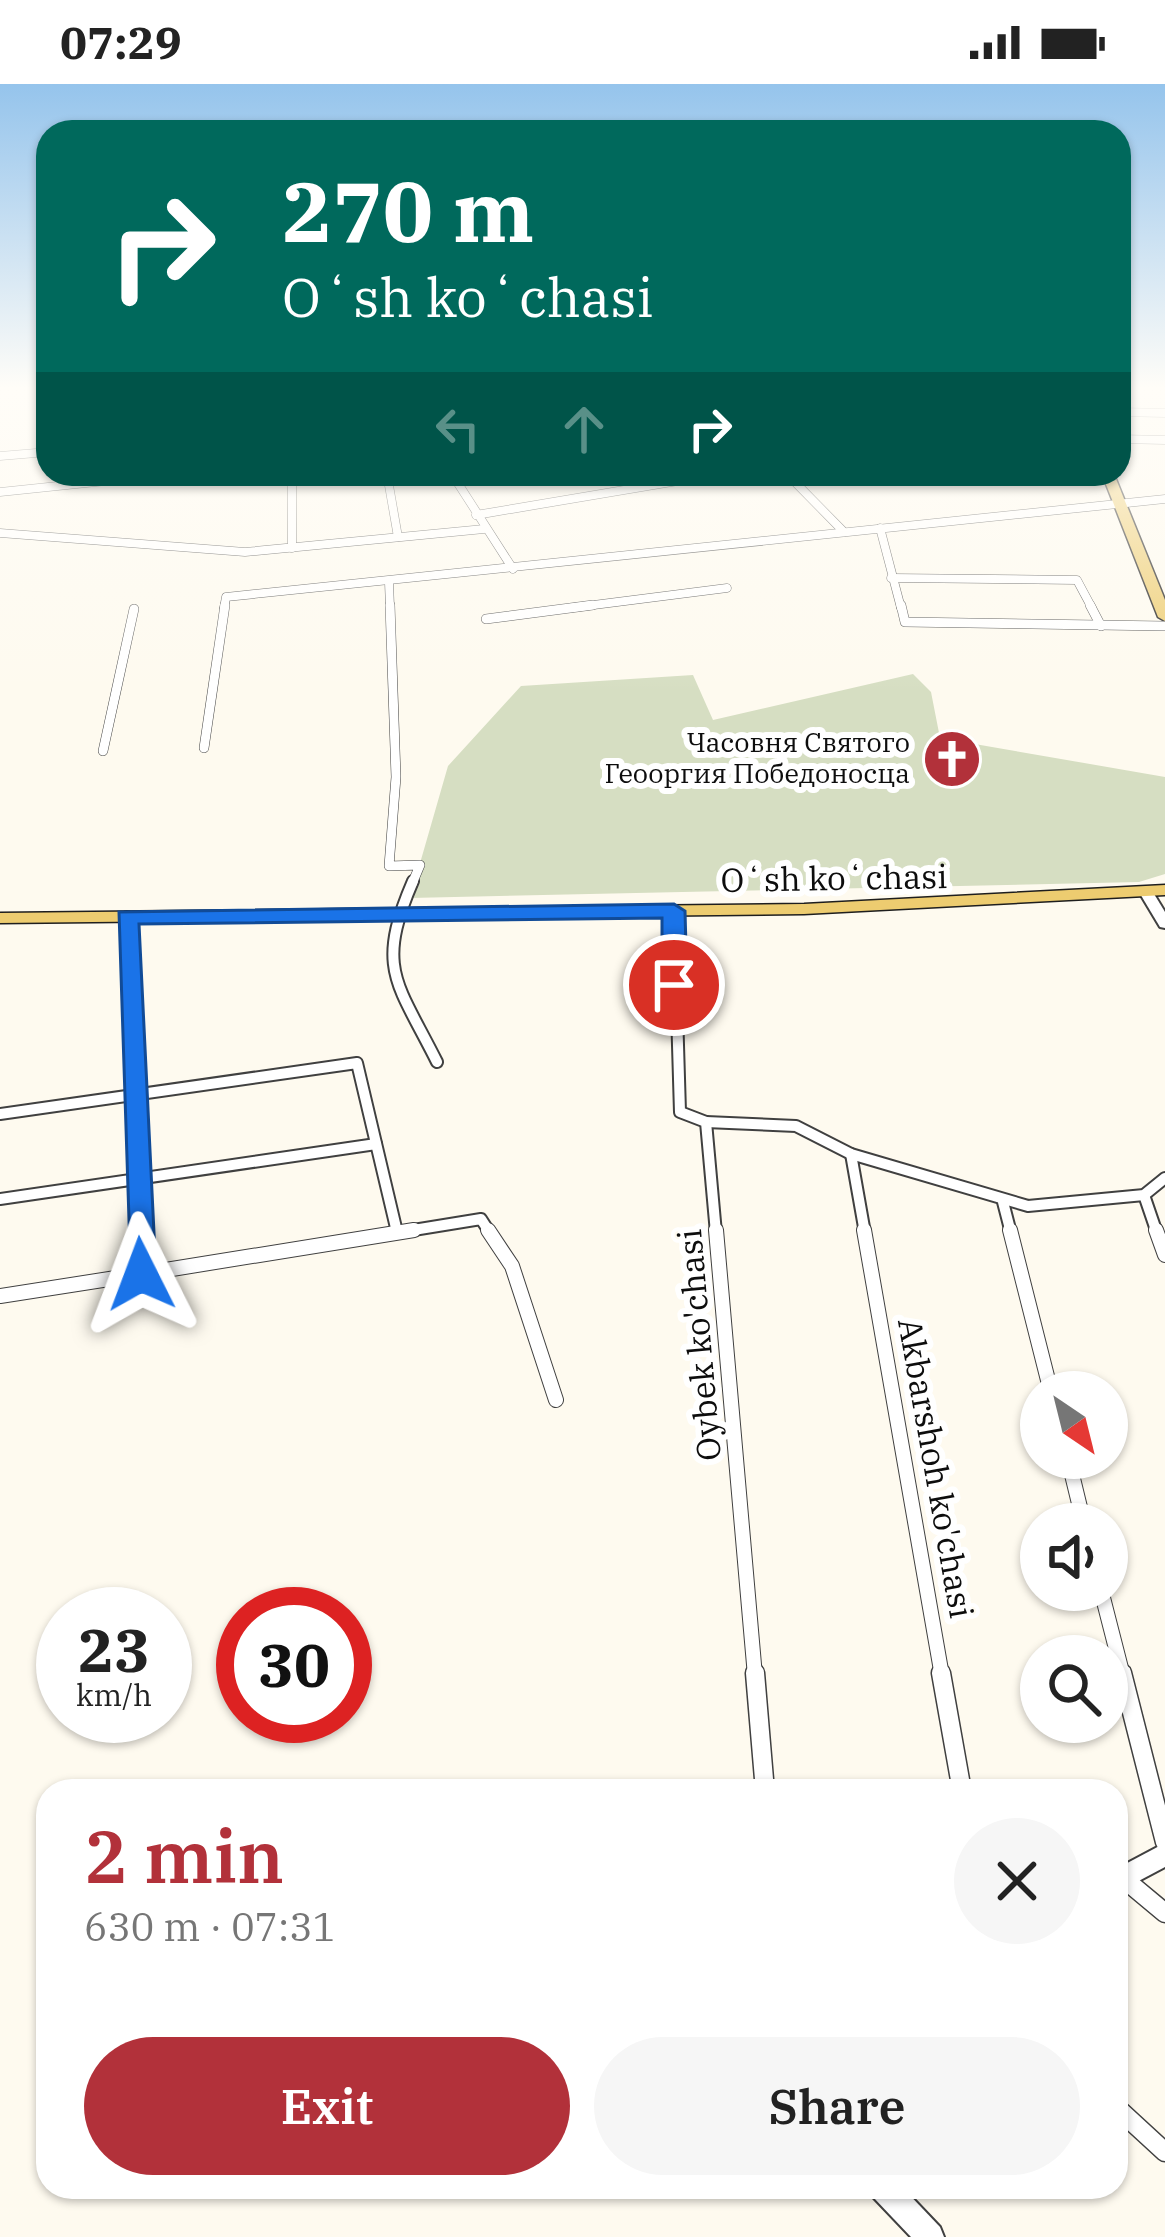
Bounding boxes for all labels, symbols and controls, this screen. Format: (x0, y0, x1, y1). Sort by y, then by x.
text: 07:29 (60, 13, 182, 71)
text: 270 m (282, 156, 534, 265)
icon: right (84, 168, 240, 324)
text: Oʻsh koʻchasi (282, 262, 654, 332)
icon: left (425, 396, 491, 462)
icon: ahead (551, 396, 617, 462)
icon: right (677, 396, 743, 462)
place label: Часовня Святого Геооргия Победоносца (605, 724, 910, 790)
church icon: Часовня Святого Геооргия Победоносца (921, 728, 983, 790)
street label: Oʻsh koʻchasi (720, 854, 948, 901)
pin (623, 934, 725, 1036)
icon: arrive (641, 952, 707, 1018)
position arrow (78, 1211, 204, 1337)
street label: Oybek ko'chasi (667, 1227, 730, 1463)
street label: Akbarshoh ko'chasi (889, 1314, 984, 1621)
north arrow (1020, 1371, 1128, 1479)
map controls (1020, 1371, 1128, 1743)
button: sound (1020, 1503, 1128, 1611)
speed limit sign: 30 (216, 1587, 372, 1743)
text: 23 (78, 1610, 150, 1689)
button: search (1020, 1635, 1128, 1743)
text: km/h (76, 1675, 152, 1714)
text: 2 min (84, 1809, 284, 1903)
button: close (954, 1818, 1080, 1944)
text: 630 m · 07:31 (84, 1901, 336, 1952)
button: Exit (84, 2037, 570, 2175)
button: Share (594, 2037, 1080, 2175)

